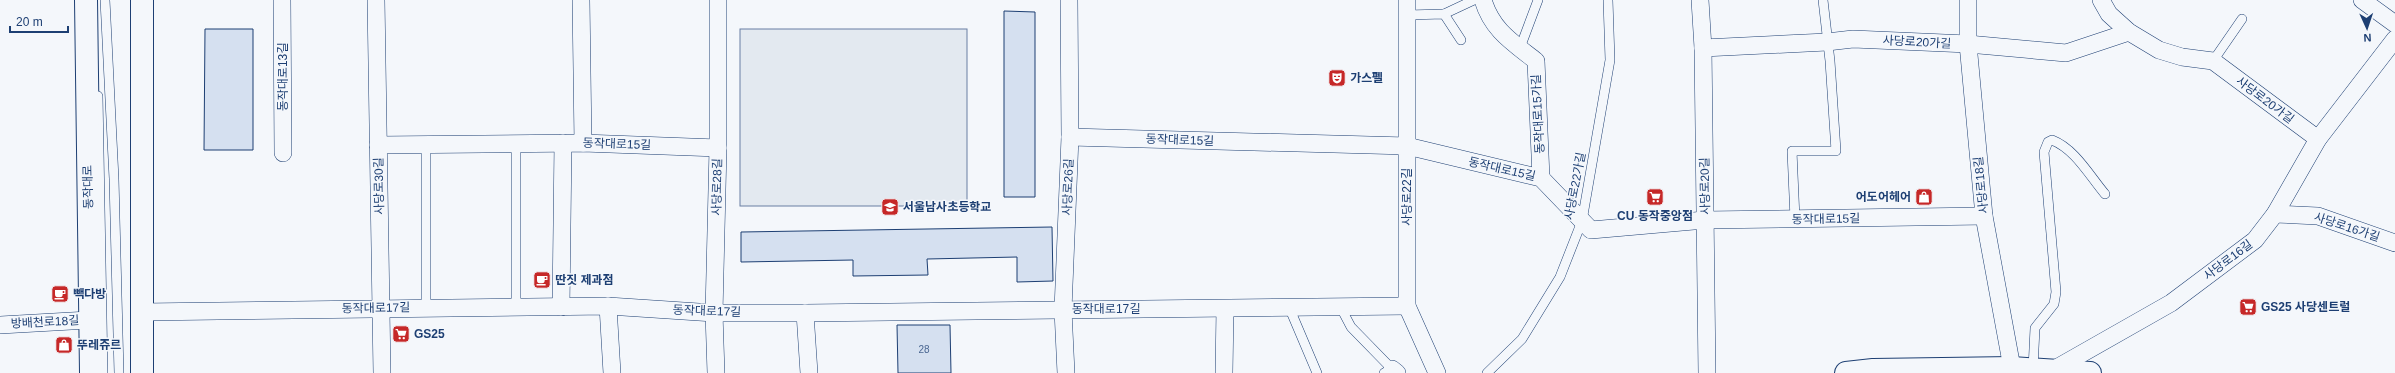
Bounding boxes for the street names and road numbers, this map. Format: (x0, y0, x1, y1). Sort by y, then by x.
street label: 사당로20가길 (1882, 33, 1952, 51)
street label: 동작대로13길 (276, 43, 290, 111)
street label: 동작대로15가길 (1529, 74, 1547, 154)
street label: 사당로20가길 (2233, 74, 2297, 126)
street label: 동작대로15길 (1145, 132, 1215, 148)
street label: 동작대로15길 (582, 136, 652, 152)
street label: 사당로22가길 (1562, 151, 1588, 221)
street label: 동작대로15길 (1467, 154, 1537, 184)
street label: 사당로18길 (1971, 156, 1991, 214)
street label: 사당로30길 (371, 157, 387, 215)
street label: 사당로20길 (1697, 157, 1713, 215)
street label: 사당로28길 (709, 158, 725, 216)
street label: 사당로26길 (1060, 158, 1076, 216)
street label: 동작대로 (81, 165, 95, 209)
street label: 사당로22길 (1400, 168, 1414, 226)
street label: 사당로16가길 (2312, 210, 2382, 244)
street label: 동작대로15길 (1792, 211, 1860, 227)
street label: 사당로16길 (2201, 237, 2255, 283)
street label: 동작대로17길 (342, 300, 410, 316)
street label: 동작대로17길 (1072, 302, 1140, 316)
street label: 동작대로17길 (672, 303, 742, 319)
street label: 방배천로18길 (10, 313, 80, 331)

